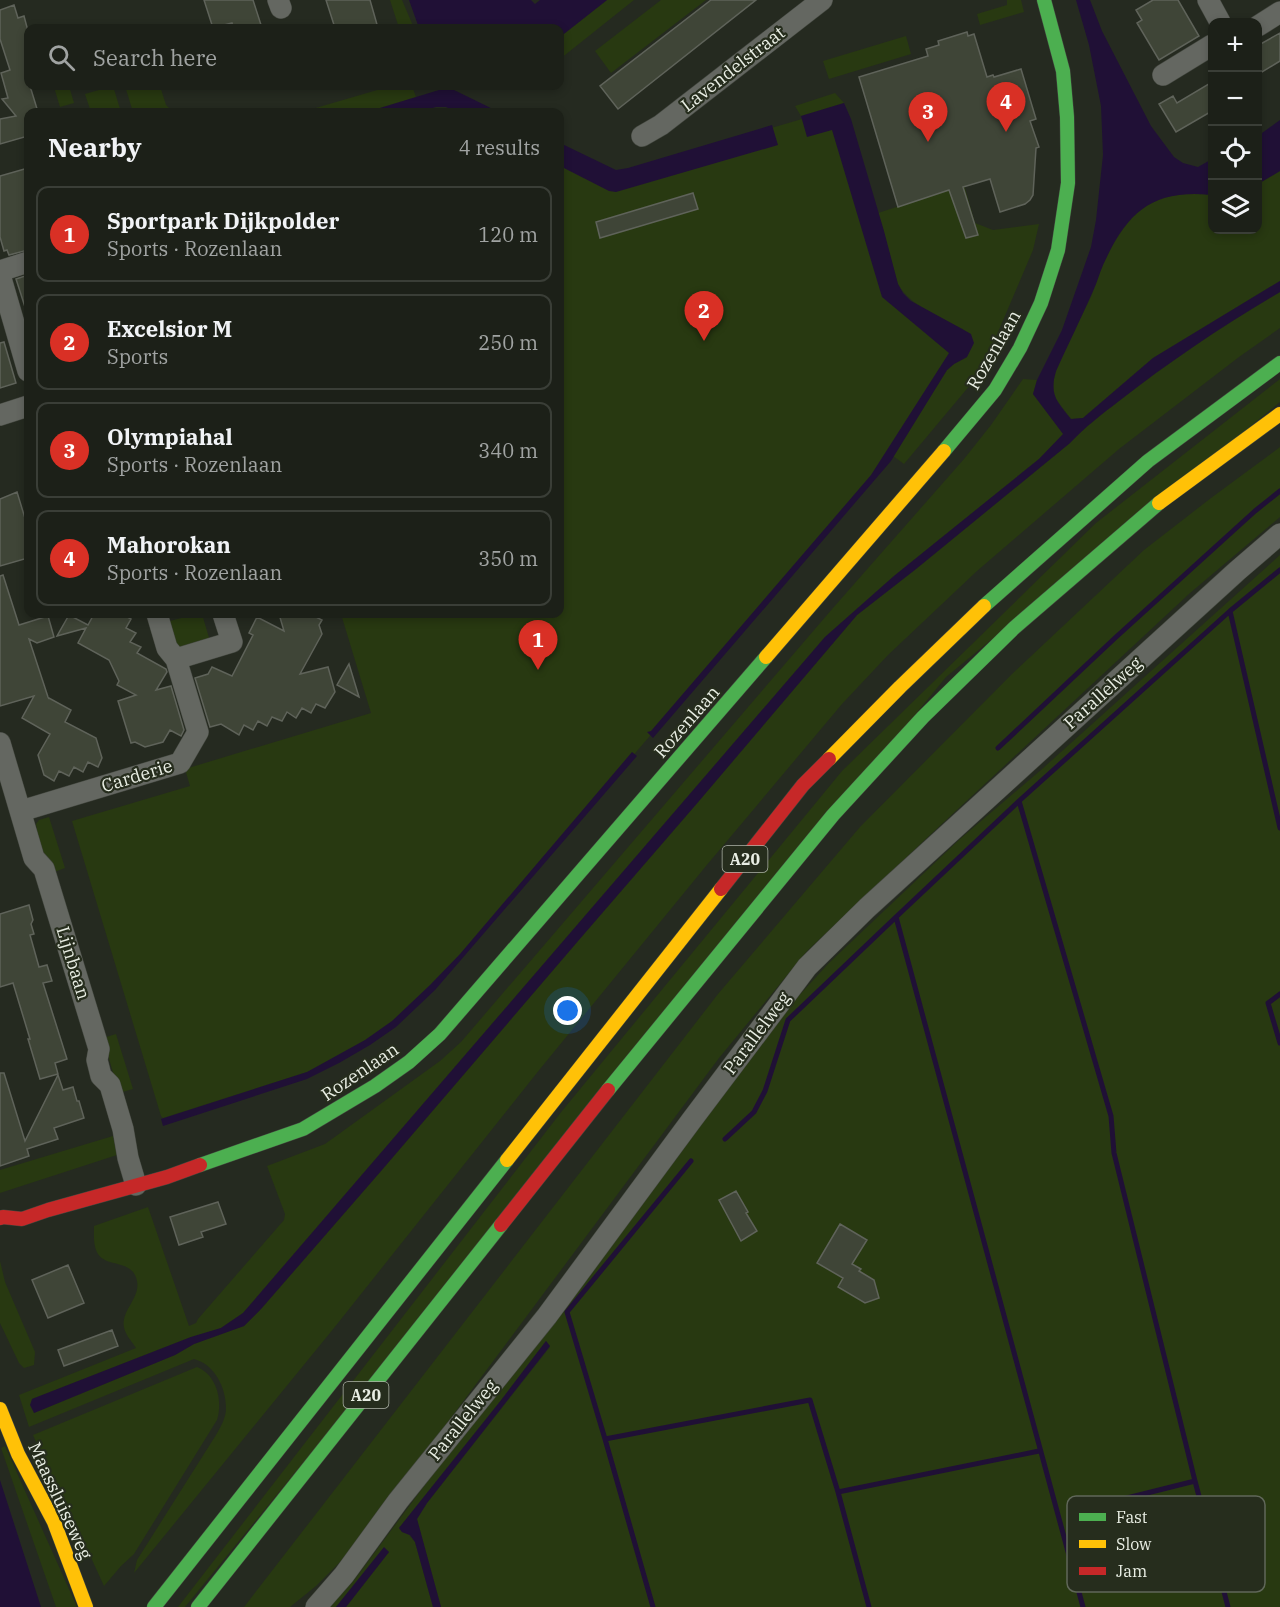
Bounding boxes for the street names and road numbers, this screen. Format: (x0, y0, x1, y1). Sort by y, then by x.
street label: Lavendelstraat (676, 21, 789, 116)
street label: Rozenlaan (961, 306, 1026, 394)
street label: Parallelweg (1059, 651, 1147, 734)
street label: Rozenlaan (649, 681, 724, 763)
street label: Carderie (98, 754, 175, 797)
road number: A20 (722, 846, 768, 872)
street label: Lijnbaan (51, 923, 96, 1002)
street label: Parallelweg (718, 987, 795, 1079)
street label: Rozenlaan (317, 1037, 403, 1106)
street label: Parallelweg (423, 1374, 502, 1465)
road number: A20 (344, 1382, 388, 1408)
street label: Maassluiseweg (23, 1438, 98, 1563)

